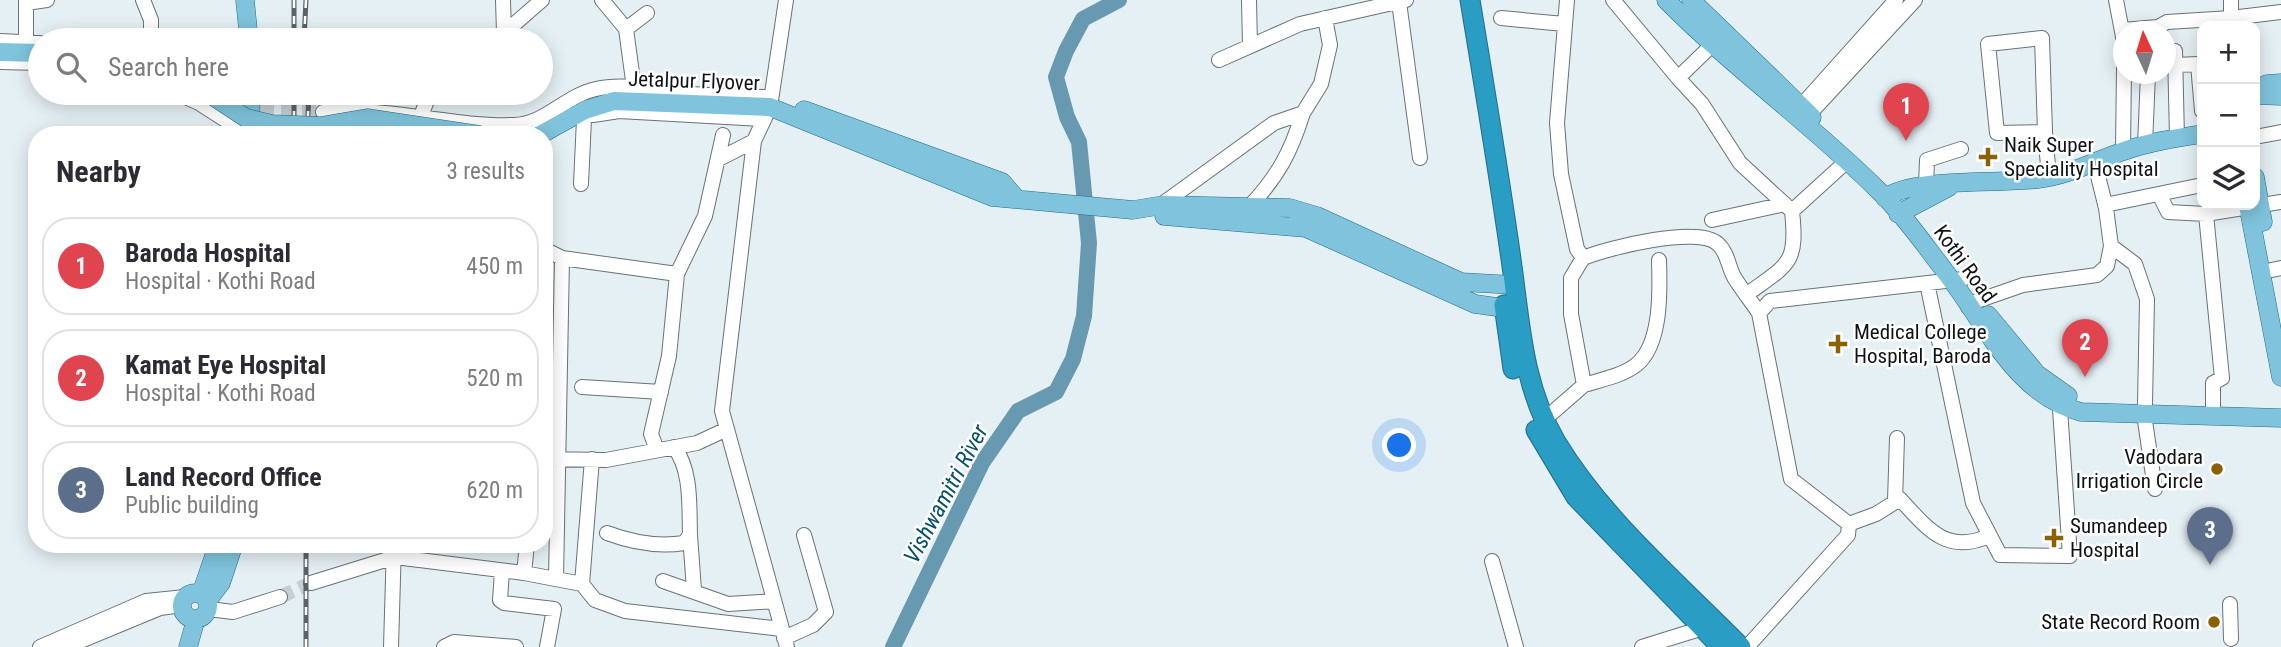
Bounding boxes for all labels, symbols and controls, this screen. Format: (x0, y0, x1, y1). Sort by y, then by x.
north arrow (2113, 21, 2176, 84)
map controls (2197, 21, 2260, 210)
button: + (2197, 21, 2260, 84)
search box (28, 28, 553, 105)
icon: search (52, 48, 90, 86)
text: Search here (108, 52, 229, 82)
street label: Jetalpur Flyover (628, 67, 760, 95)
pin: 1 (1883, 83, 1929, 141)
button: − (2197, 84, 2260, 147)
place label: Naik Super Speciality Hospital (2004, 133, 2159, 181)
marker: Naik Super Speciality Hospital (1978, 147, 1998, 167)
button: layers (2197, 147, 2260, 210)
text: Nearby (56, 154, 141, 189)
text: 3 results (447, 158, 525, 185)
street label: Kothi Road (1929, 221, 2001, 307)
text: Baroda Hospital (125, 238, 291, 268)
text: 1 (75, 253, 87, 280)
text: 450 m (466, 253, 523, 280)
text: Hospital · Kothi Road (125, 268, 316, 295)
pin: 2 (2062, 319, 2108, 377)
place label: Medical College Hospital, Baroda (1854, 320, 1991, 368)
marker: Medical College Hospital, Baroda (1828, 334, 1848, 354)
text: Kamat Eye Hospital (125, 350, 326, 380)
text: 2 (75, 365, 87, 392)
text: 520 m (466, 365, 523, 392)
text: Hospital · Kothi Road (125, 380, 316, 407)
water label: Vishwamitri River (898, 419, 994, 568)
your location (1382, 428, 1416, 462)
place label: Vadodara Irrigation Circle (2076, 445, 2203, 493)
marker: Vadodara Irrigation Circle (2209, 461, 2225, 477)
text: Land Record Office (125, 462, 322, 492)
text: 3 (75, 477, 87, 504)
text: 620 m (466, 477, 523, 504)
text: Public building (125, 492, 259, 519)
pin: 3 (2187, 507, 2233, 565)
place label: Sumandeep Hospital (2070, 514, 2168, 562)
marker: Sumandeep Hospital (2044, 528, 2064, 548)
place label: State Record Room (2041, 610, 2200, 634)
marker: State Record Room (2206, 614, 2222, 630)

